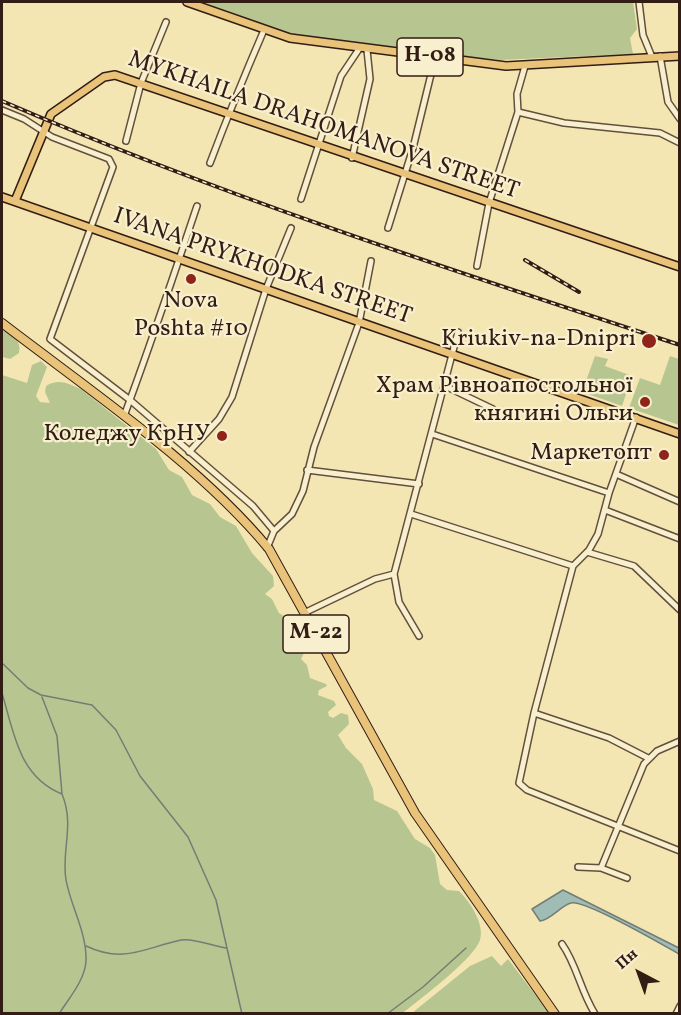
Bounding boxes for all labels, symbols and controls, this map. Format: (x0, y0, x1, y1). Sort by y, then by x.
road number: Н-08 (397, 38, 463, 76)
street label: MYKHAILA DRAHOMANOVA STREET (124, 46, 522, 208)
street label: IVANA PRYKHODKA STREET (109, 203, 415, 333)
marker: Nova Poshta #10 (184, 272, 198, 286)
place label: Nova Poshta #10 (134, 289, 248, 345)
place label: Kriukiv-na-Dnipri (441, 327, 636, 355)
marker: Kriukiv-na-Dnipri (640, 332, 658, 350)
place label: Храм Рівноапостольної княгині Ольги (376, 374, 633, 430)
marker: Храм Рівноапостольної княгині Ольги (638, 395, 652, 409)
place label: Коледжу КрНУ (43, 422, 210, 450)
marker: Коледжу КрНУ (215, 429, 229, 443)
place label: Маркетопт (530, 441, 652, 469)
marker: Маркетопт (657, 448, 671, 462)
road number: М-22 (283, 615, 349, 653)
north arrow (609, 943, 669, 1003)
text: Пн (611, 944, 643, 975)

